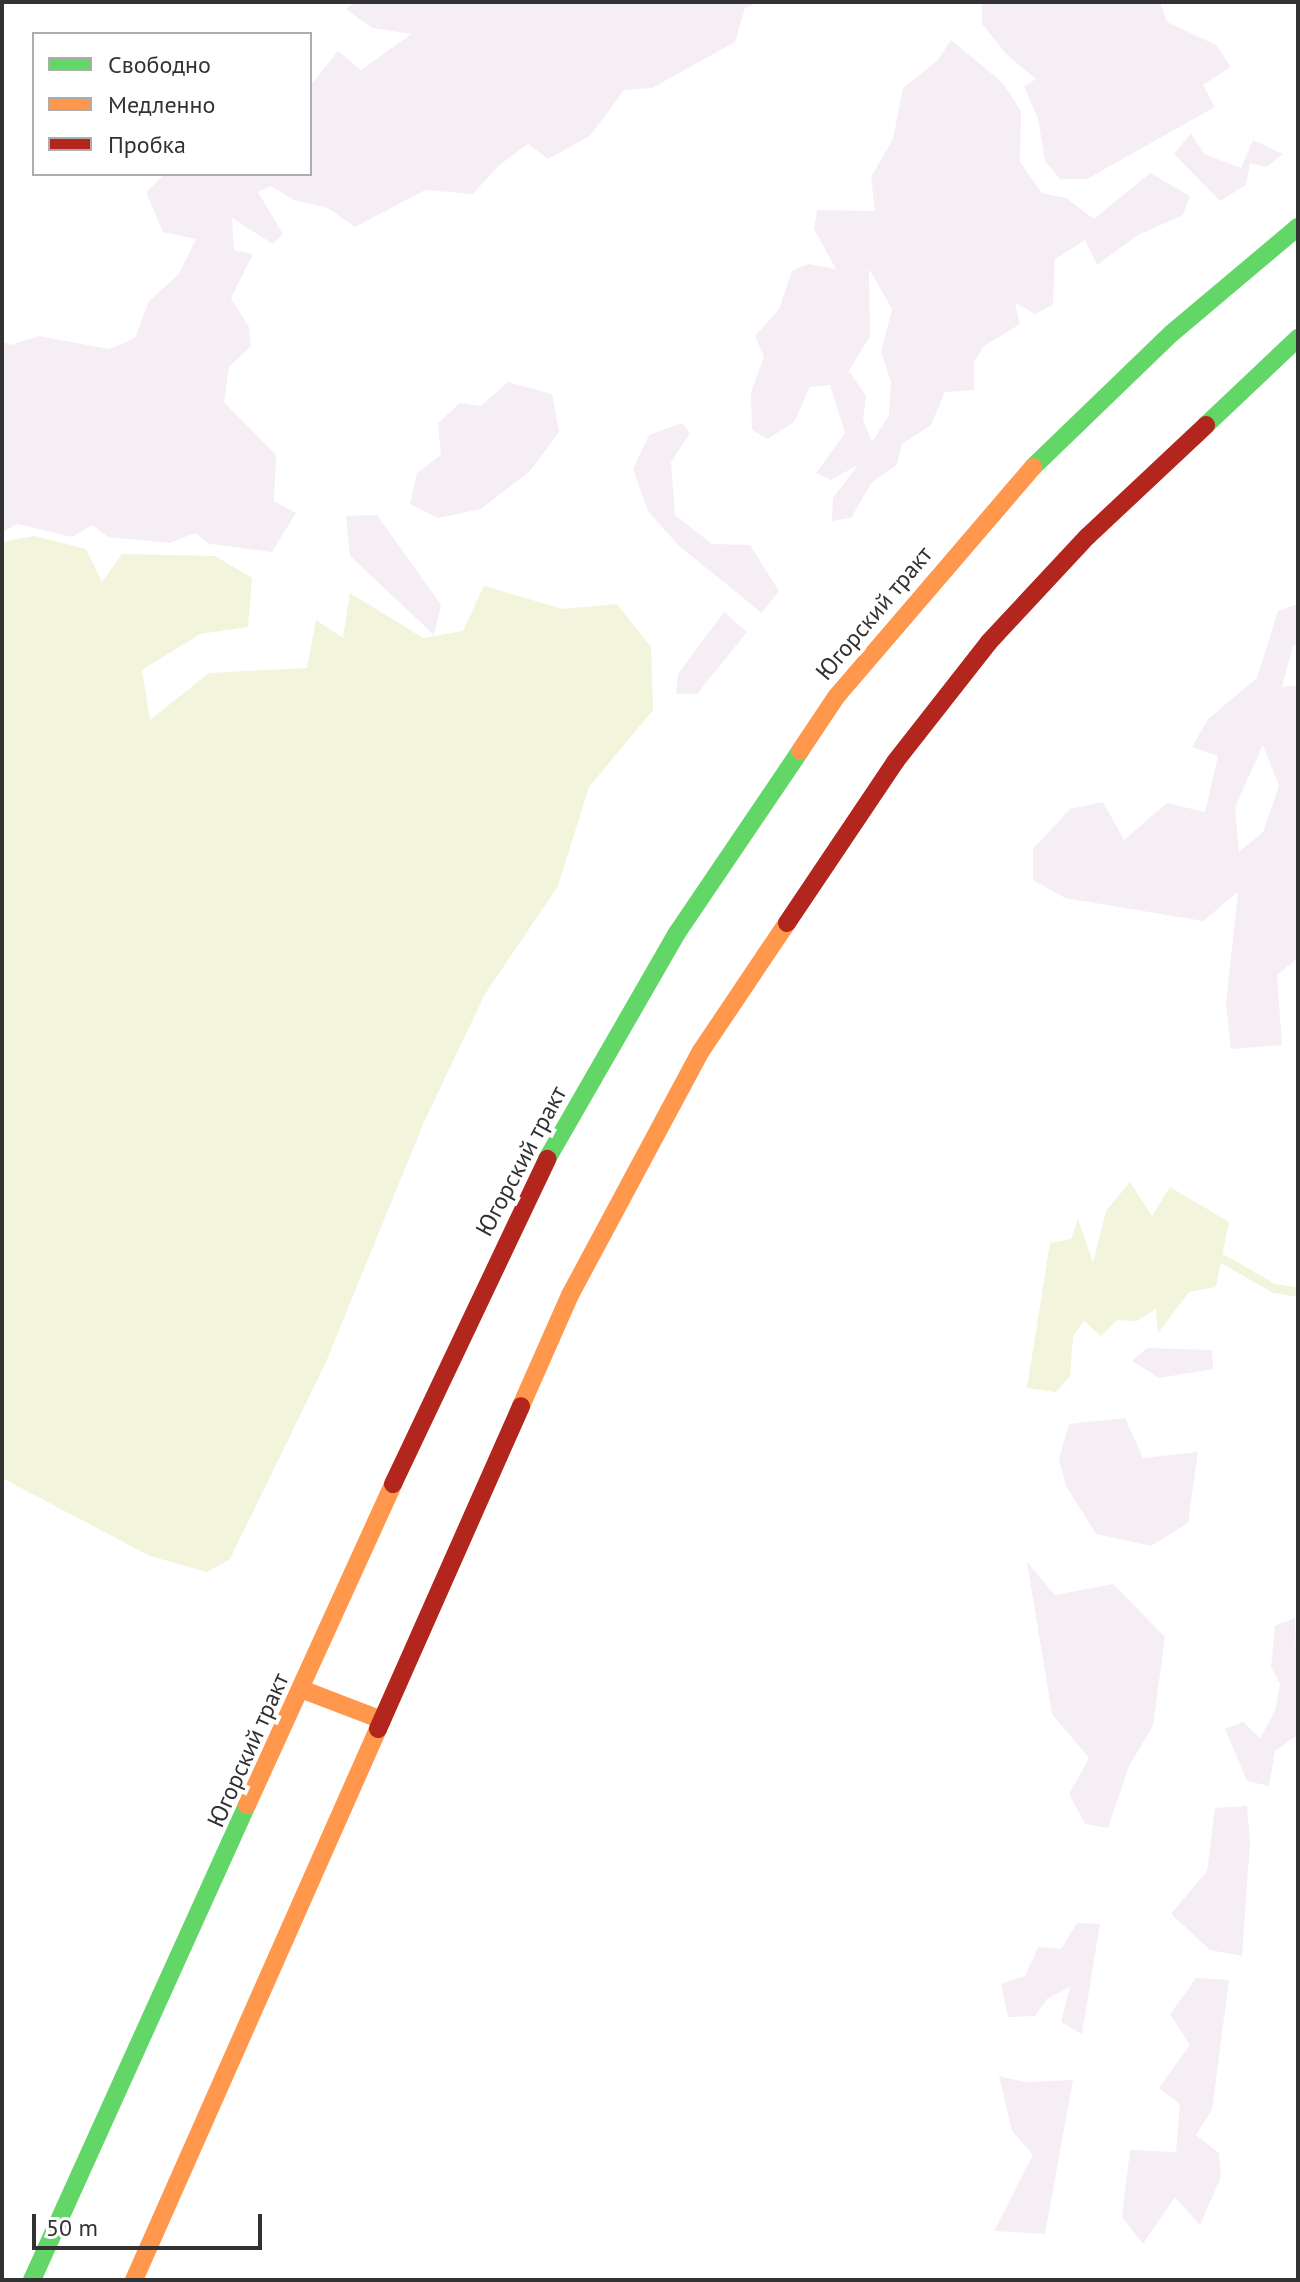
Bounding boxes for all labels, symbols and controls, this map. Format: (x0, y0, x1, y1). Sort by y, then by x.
legend (32, 32, 312, 176)
text: Свободно (108, 49, 211, 80)
text: Медленно (108, 89, 215, 120)
text: Пробка (108, 129, 186, 160)
street label: Югорский тракт (810, 540, 938, 686)
street label: Югорский тракт (469, 1081, 573, 1241)
street label: Югорский тракт (201, 1668, 295, 1832)
scale bar (36, 2198, 266, 2248)
text: 50 m (46, 2212, 98, 2243)

